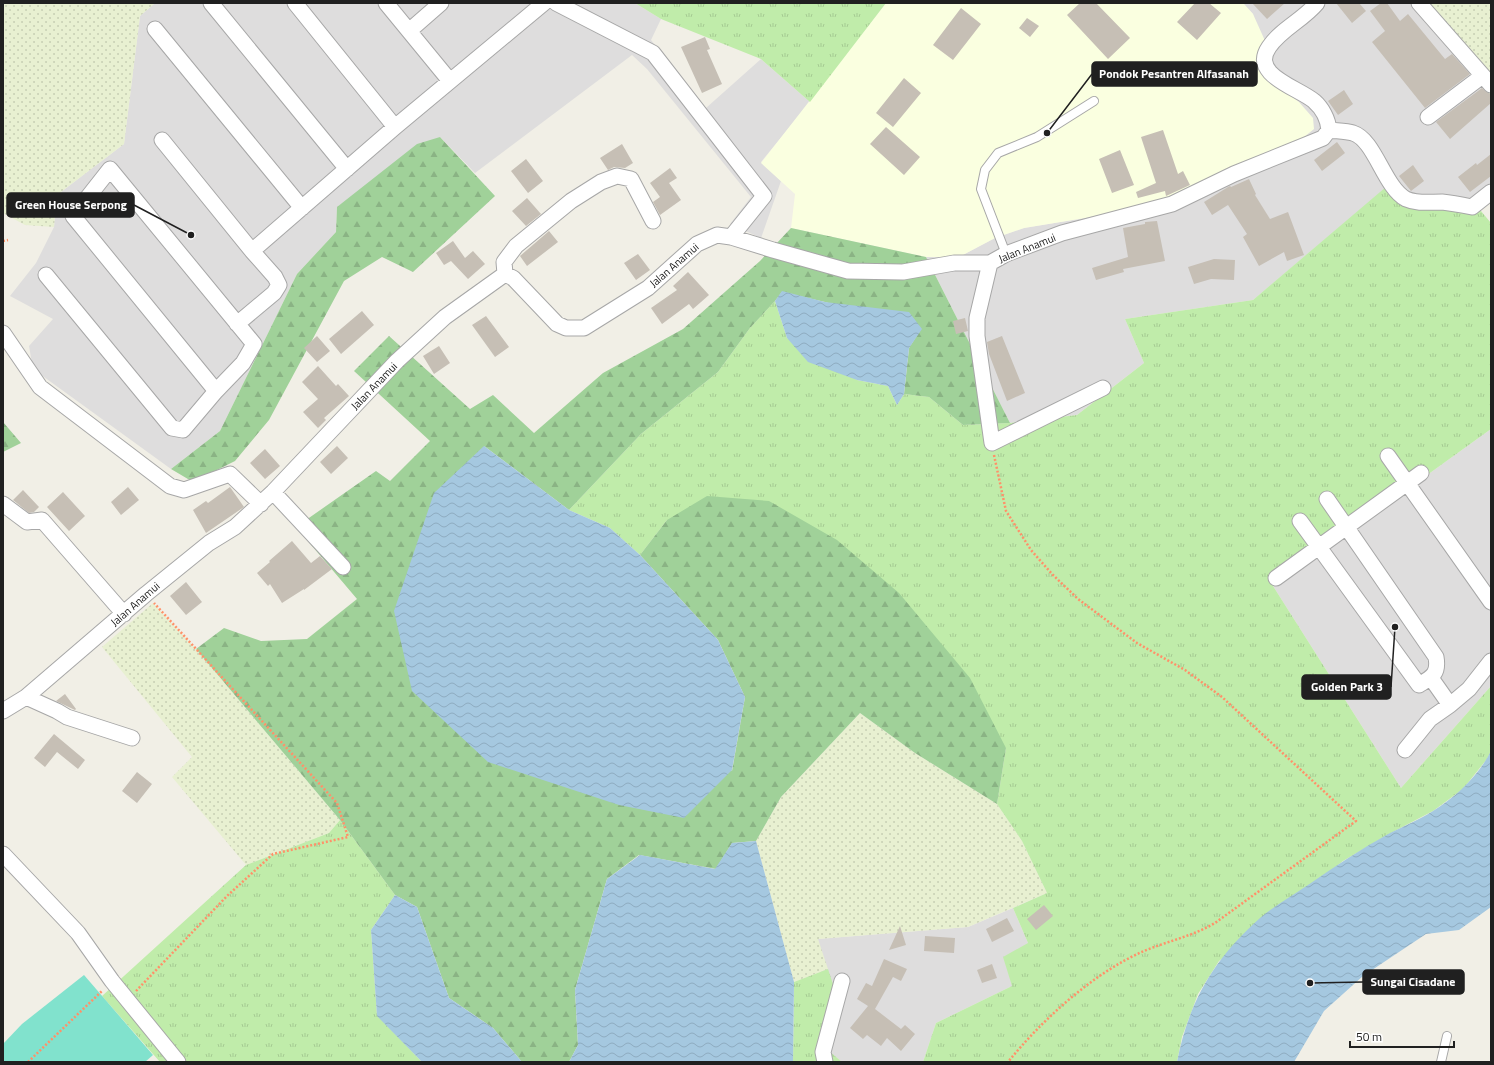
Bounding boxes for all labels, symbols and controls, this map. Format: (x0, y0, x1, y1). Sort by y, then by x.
callout: Pondok Pesantren Alfasanah (1092, 62, 1257, 86)
text: Pondok Pesantren Alfasanah (1099, 64, 1249, 83)
callout: Green House Serpong (7, 193, 134, 217)
text: Green House Serpong (15, 195, 128, 214)
street label: Jalan Anamui (996, 229, 1058, 267)
street label: Jalan Anamui (646, 239, 702, 291)
street label: Jalan Anamui (347, 359, 401, 413)
street label: Jalan Anamui (107, 578, 163, 630)
callout: Golden Park 3 (1302, 675, 1391, 699)
text: Golden Park 3 (1311, 677, 1383, 696)
callout: Sungai Cisadane (1363, 970, 1464, 994)
text: Sungai Cisadane (1371, 972, 1455, 991)
scale bar (1350, 1023, 1454, 1049)
text: 50 m (1356, 1027, 1382, 1046)

